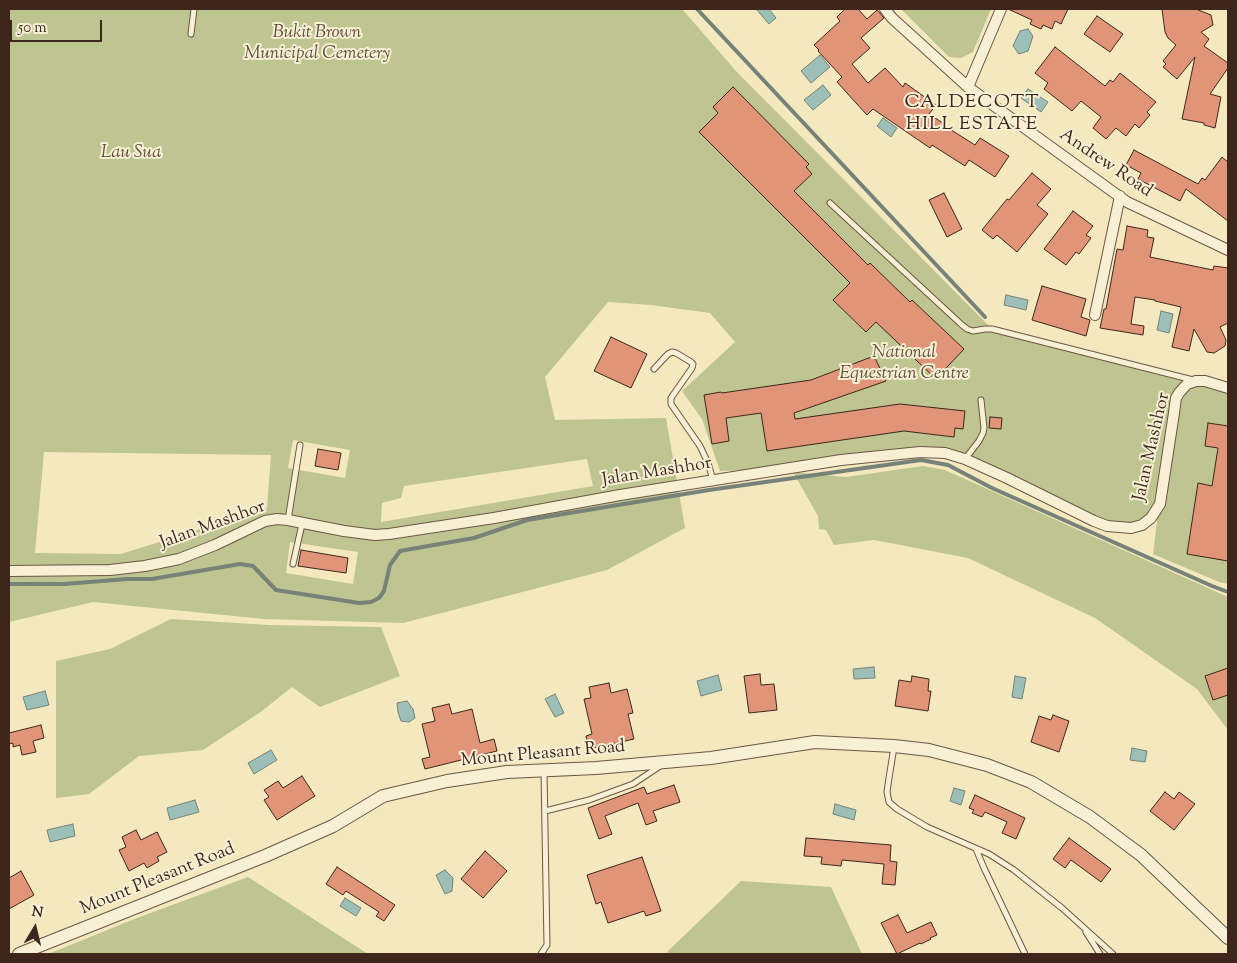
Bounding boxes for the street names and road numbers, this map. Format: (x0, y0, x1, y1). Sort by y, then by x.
street label: Andrew Road (1054, 125, 1156, 203)
street label: Jalan Mashhor (1130, 391, 1176, 503)
street label: Jalan Mashhor (601, 454, 713, 492)
street label: Jalan Mashhor (157, 497, 269, 555)
street label: Mount Pleasant Road (460, 737, 626, 773)
street label: Mount Pleasant Road (78, 839, 238, 921)

